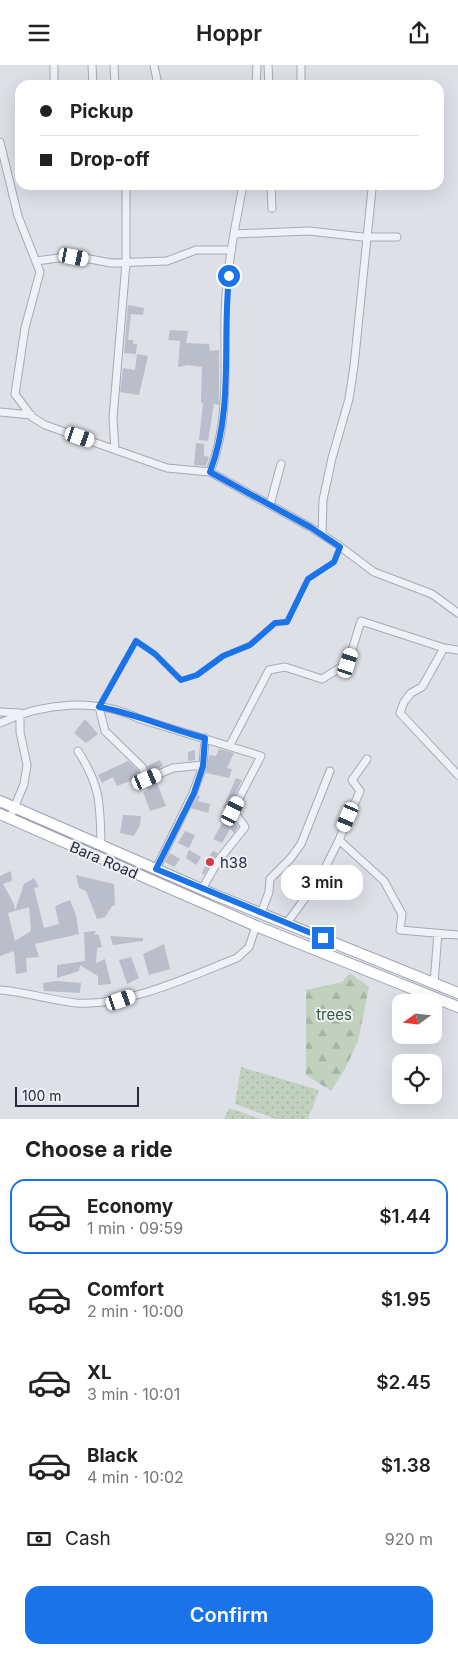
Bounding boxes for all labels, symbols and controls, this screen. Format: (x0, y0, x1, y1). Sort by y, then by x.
icon: menu (25, 19, 53, 47)
icon: share (405, 19, 433, 47)
text: Hoppr (196, 20, 262, 46)
text: Pickup (70, 100, 133, 123)
text: Drop-off (70, 148, 150, 171)
car (57, 247, 90, 267)
route start (218, 265, 240, 287)
car (63, 425, 96, 449)
car (336, 646, 359, 680)
car (130, 766, 163, 792)
car (219, 794, 246, 828)
car (335, 800, 360, 834)
street label: Bara Road (67, 837, 141, 883)
place label: h38 (220, 853, 247, 872)
marker: h38 (204, 856, 216, 868)
callout: 3 min (282, 865, 364, 901)
text: 3 min (301, 872, 343, 892)
route end (312, 927, 334, 949)
car (104, 988, 137, 1012)
north arrow (392, 994, 442, 1044)
map controls (392, 994, 442, 1104)
park label: trees (316, 1005, 352, 1024)
button: locate (392, 1054, 442, 1104)
scale bar (15, 1084, 139, 1107)
text: 100 m (22, 1087, 62, 1104)
text: Choose a ride (25, 1136, 173, 1162)
icon: car (27, 1194, 72, 1239)
text: Economy (87, 1195, 173, 1218)
text: $1.44 (379, 1205, 431, 1228)
text: 1 min · 09:59 (87, 1218, 183, 1238)
icon: car (27, 1277, 72, 1322)
text: Comfort (87, 1278, 164, 1301)
text: $1.95 (381, 1288, 431, 1311)
text: 2 min · 10:00 (87, 1301, 184, 1321)
icon: car (27, 1360, 72, 1405)
text: XL (87, 1361, 112, 1384)
text: $2.45 (376, 1371, 431, 1394)
text: 3 min · 10:01 (87, 1384, 180, 1404)
icon: car (27, 1443, 72, 1488)
text: Black (87, 1444, 138, 1467)
text: $1.38 (381, 1454, 431, 1477)
text: 4 min · 10:02 (87, 1467, 184, 1487)
icon: cash (25, 1525, 53, 1553)
text: Cash (65, 1527, 111, 1550)
text: 920 m (385, 1529, 433, 1549)
button: Confirm (25, 1586, 433, 1644)

